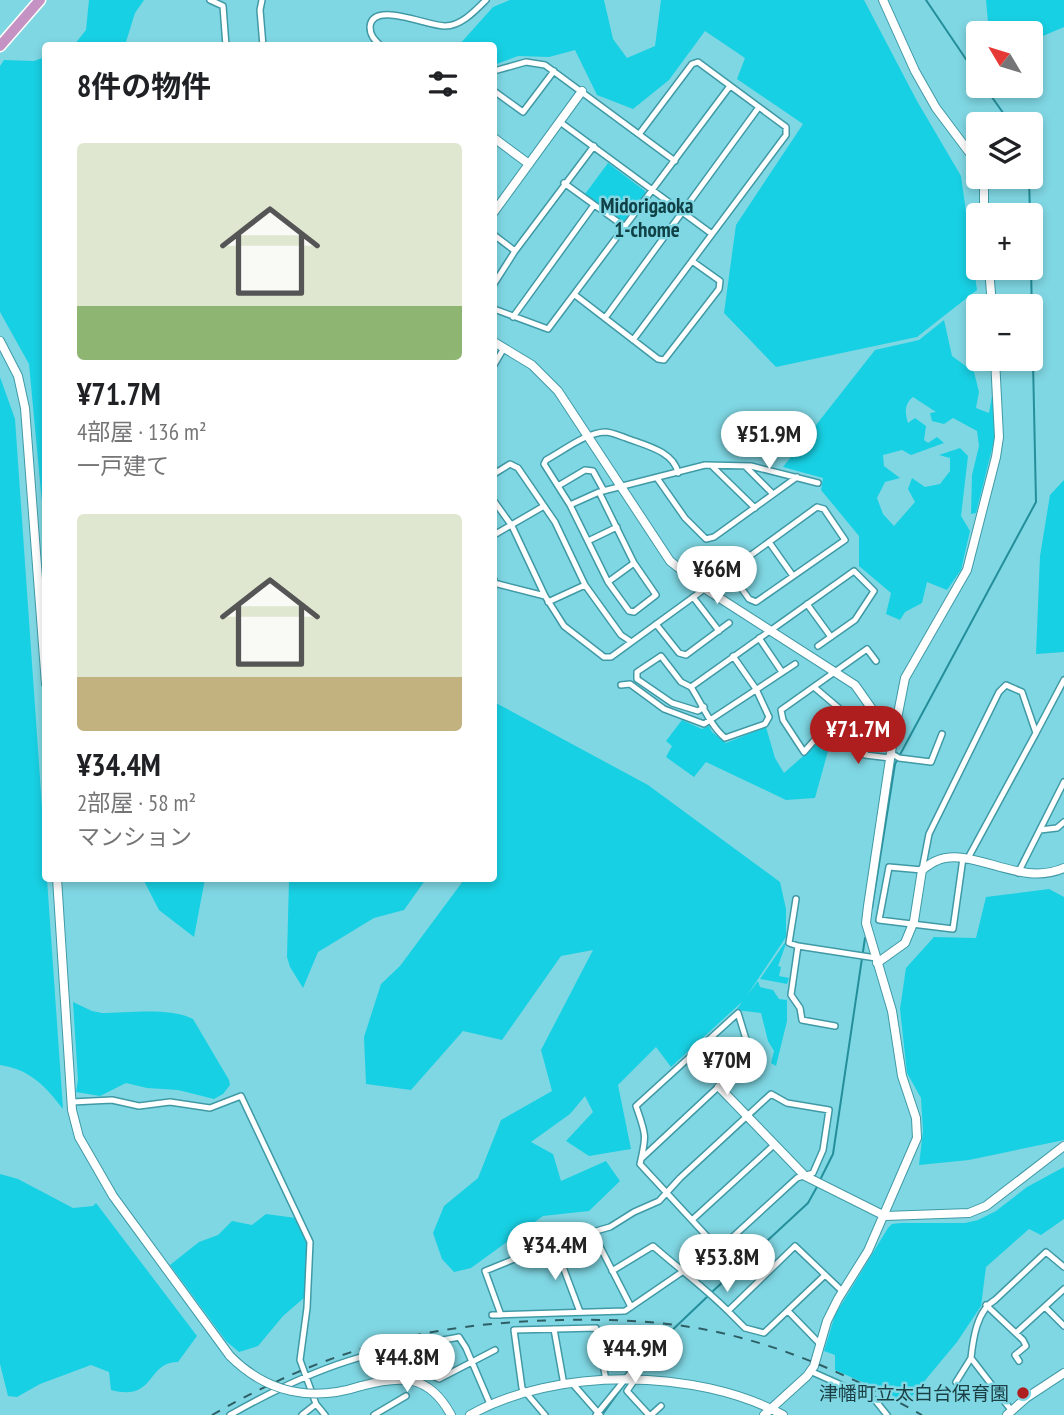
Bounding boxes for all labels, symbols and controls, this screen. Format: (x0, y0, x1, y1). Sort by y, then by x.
north arrow (966, 21, 1043, 98)
map controls (966, 21, 1043, 371)
icon: filters (424, 65, 462, 103)
text: 8件の物件 (77, 66, 211, 105)
button: layers (966, 112, 1043, 189)
icon: home (207, 188, 333, 314)
district label: Midorigaoka 1-chome (601, 192, 694, 243)
button: + (966, 203, 1043, 280)
button: − (966, 294, 1043, 371)
text: ¥71.7M (77, 374, 161, 413)
pin: ¥51.9M (712, 412, 826, 471)
text: 4部屋 · 136 m² (77, 417, 207, 446)
text: ¥51.9M (737, 419, 801, 448)
text: 一戸建て (77, 451, 169, 480)
pin: ¥66M (676, 546, 758, 606)
text: ¥66M (693, 554, 741, 583)
icon: home (207, 559, 333, 685)
pin: ¥71.7M (801, 706, 915, 766)
text: ¥71.7M (826, 714, 890, 743)
text: ¥34.4M (77, 745, 161, 784)
text: 2部屋 · 58 m² (77, 788, 196, 817)
text: マンション (77, 822, 192, 851)
pin: ¥70M (686, 1038, 768, 1097)
text: ¥70M (703, 1045, 751, 1074)
pin: ¥34.4M (498, 1222, 612, 1282)
text: ¥34.4M (523, 1230, 587, 1259)
pin: ¥53.8M (670, 1234, 784, 1294)
text: ¥53.8M (695, 1242, 759, 1271)
pin: ¥44.9M (578, 1326, 692, 1385)
text: ¥44.9M (603, 1333, 667, 1362)
pin: ¥44.8M (350, 1334, 464, 1394)
text: ¥44.8M (375, 1342, 439, 1371)
place label: 津幡町立太白台保育園 (819, 1381, 1009, 1405)
marker: 津幡町立太白台保育園 (1015, 1385, 1031, 1401)

